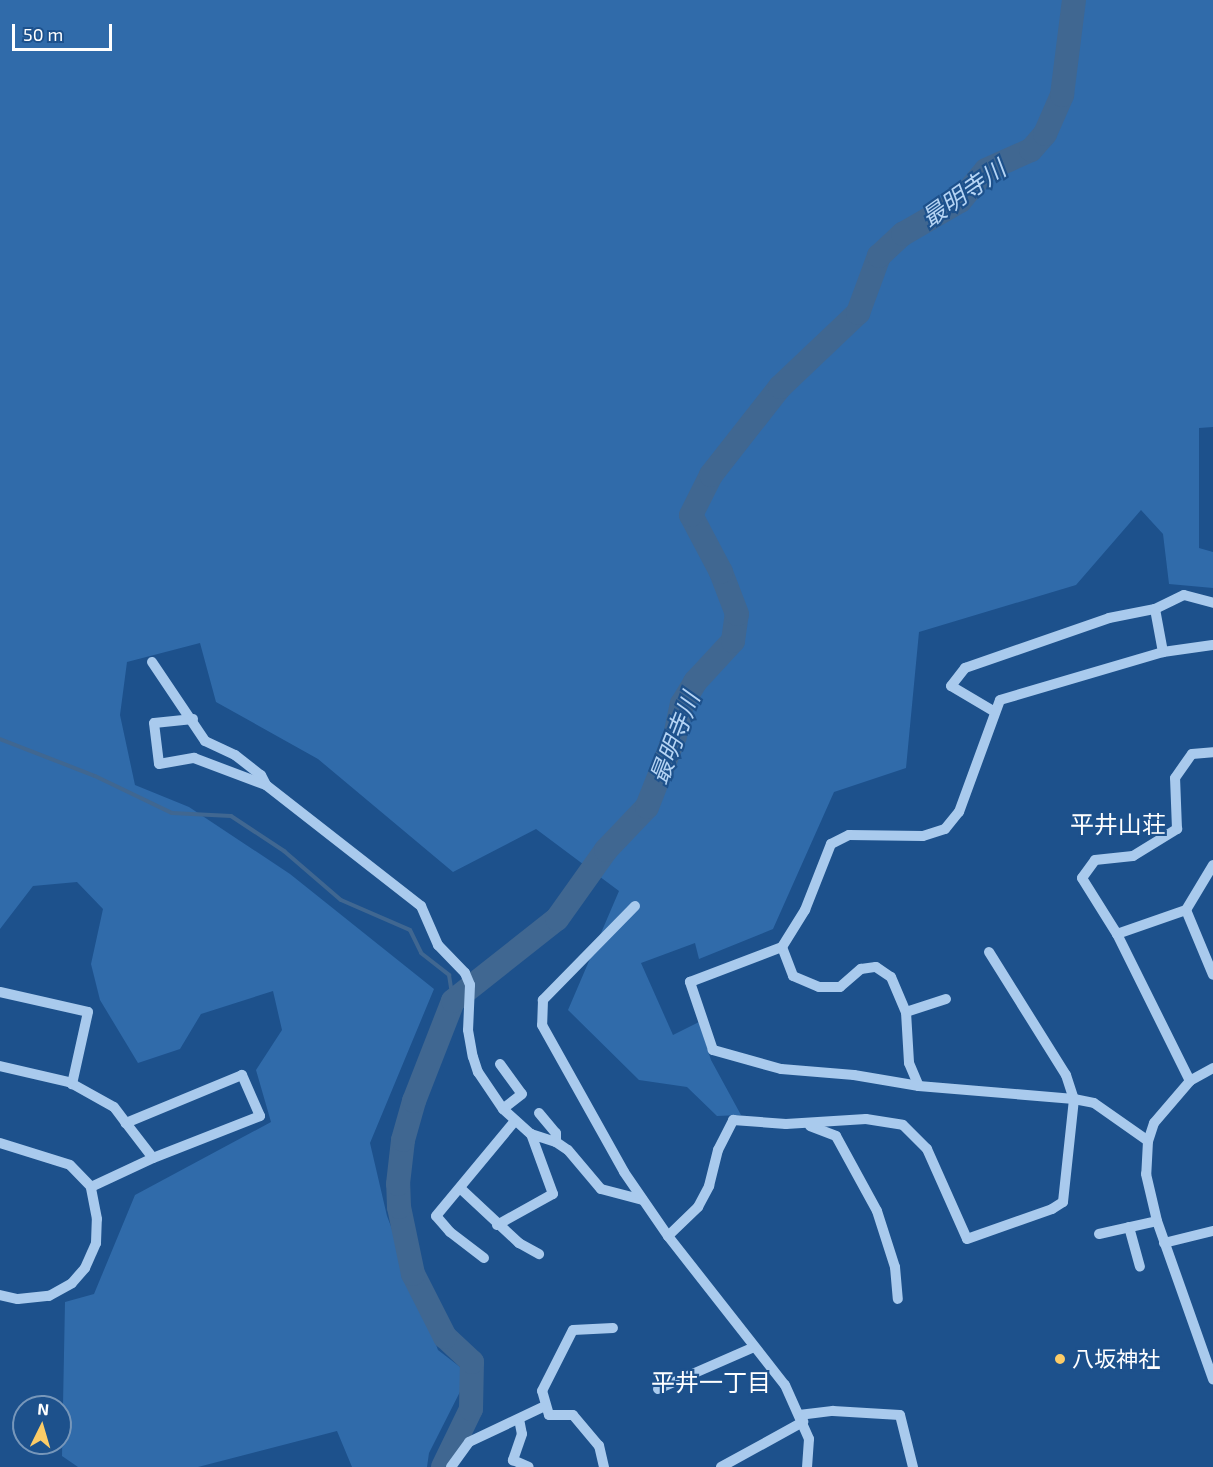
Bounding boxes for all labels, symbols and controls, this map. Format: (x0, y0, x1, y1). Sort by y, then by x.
scale bar (15, 12, 116, 50)
text: 50 m (23, 23, 63, 45)
water label: 最明寺川 (915, 154, 1011, 232)
water label: 最明寺川 (643, 688, 705, 788)
district label: 平井山荘 (1070, 810, 1166, 838)
place label: 八坂神社 (1072, 1346, 1160, 1372)
marker: 八坂神社 (1053, 1352, 1067, 1366)
district label: 平井一丁目 (651, 1368, 771, 1396)
north arrow (12, 1395, 72, 1455)
text: N (37, 1399, 50, 1419)

